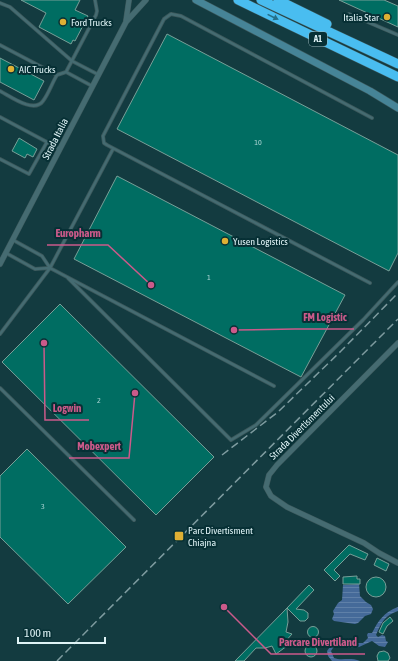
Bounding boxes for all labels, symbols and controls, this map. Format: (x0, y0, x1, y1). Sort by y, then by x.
place label: Italia Star (343, 12, 380, 23)
marker: Italia Star (382, 12, 392, 22)
one-way arrow (267, 14, 279, 20)
marker: Ford Trucks (58, 17, 68, 27)
place label: Ford Trucks (71, 17, 112, 28)
road number: A1 (309, 32, 327, 46)
marker: AIC Trucks (6, 64, 16, 74)
place label: AIC Trucks (19, 64, 56, 75)
street label: Strada Italia (40, 116, 70, 162)
house number: 10 (254, 138, 262, 147)
callout: Europharm (47, 222, 108, 245)
text: Europharm (55, 227, 101, 239)
marker: Yusen Logistics (220, 236, 230, 246)
place label: Yusen Logistics (233, 236, 288, 247)
house number: 1 (207, 273, 211, 282)
callout: FM Logistic (295, 306, 354, 329)
text: FM Logistic (303, 311, 348, 323)
street label: Strada Divertismentului (267, 392, 337, 462)
house number: 2 (97, 396, 101, 405)
callout: Logwin (45, 397, 89, 420)
text: Logwin (53, 402, 81, 414)
callout: Mobexpert (69, 435, 129, 458)
text: Mobexpert (77, 440, 122, 452)
house number: 3 (41, 502, 45, 511)
place label: Parc Divertisment Chiajna (188, 525, 253, 548)
marker: Parc Divertisment Chiajna (173, 530, 185, 542)
scale bar (18, 619, 105, 645)
text: 100 m (24, 626, 51, 640)
callout: Parcare Divertiland (271, 631, 365, 654)
text: Parcare Divertiland (279, 636, 357, 648)

